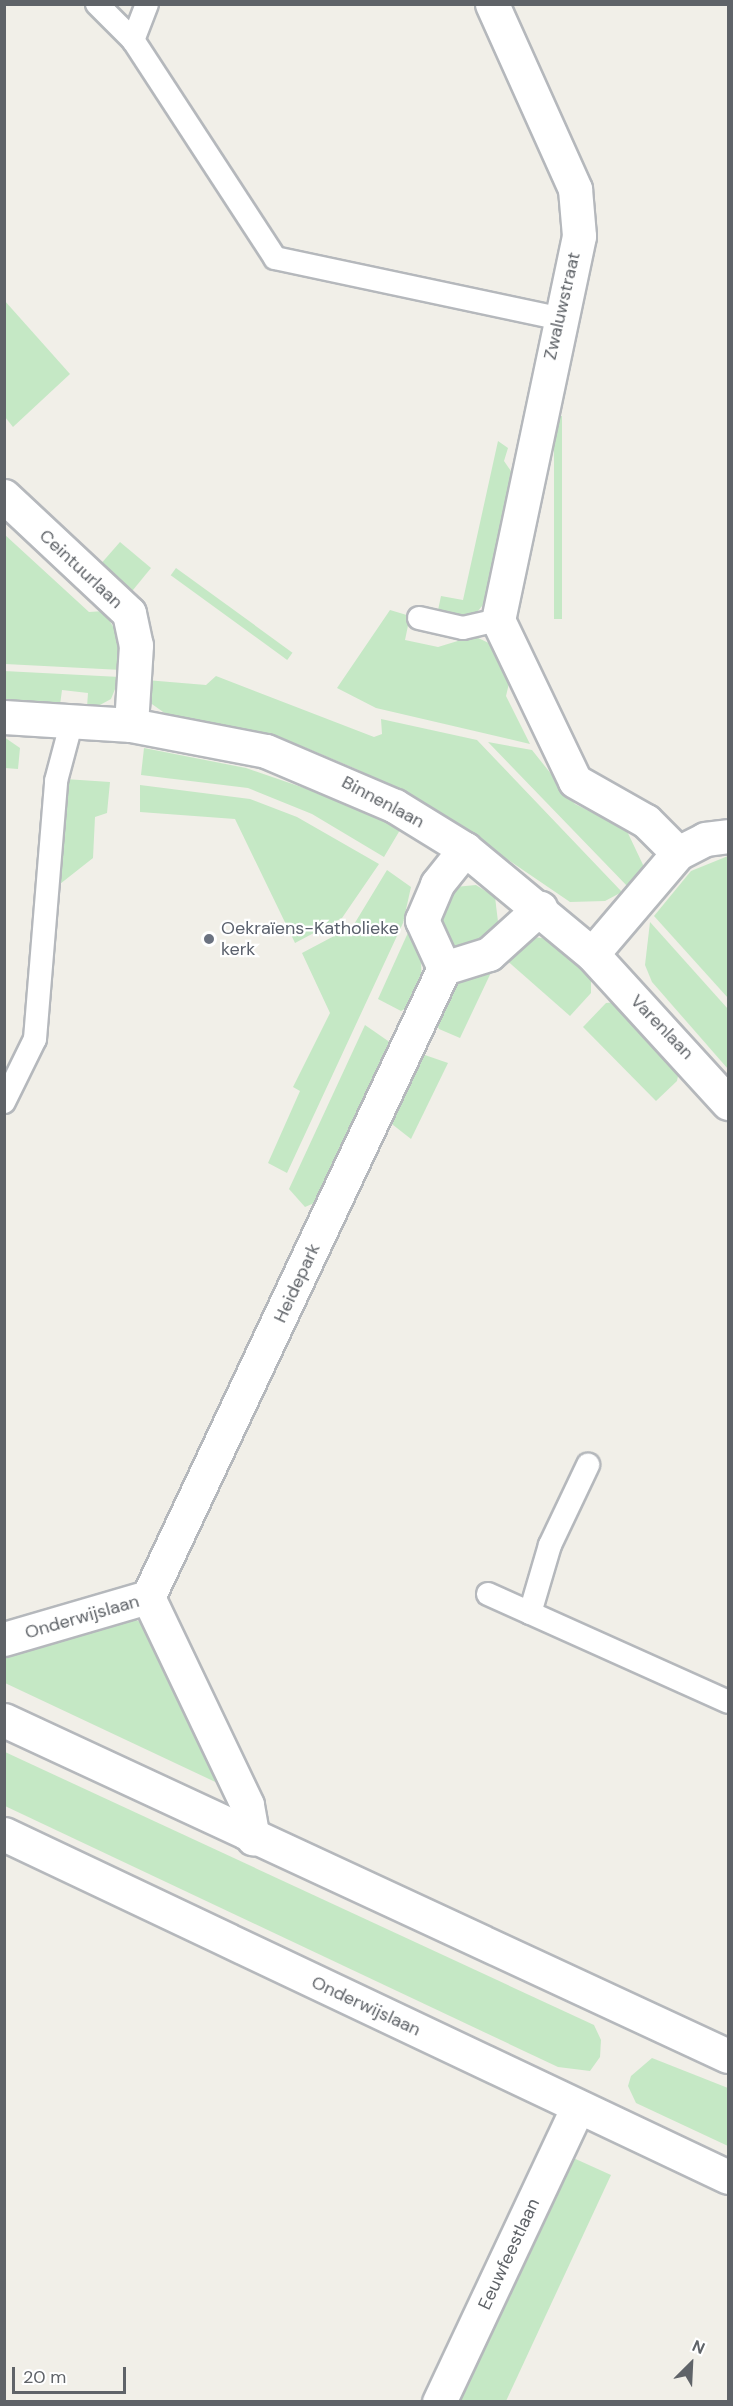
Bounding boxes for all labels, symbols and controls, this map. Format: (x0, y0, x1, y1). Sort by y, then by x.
street label: Zwaluwstraat (539, 250, 585, 362)
street label: Ceintuurlaan (35, 525, 127, 613)
street label: Binnenlaan (338, 771, 428, 833)
place label: Oekraïens-Katholieke kerk (221, 918, 399, 960)
marker: Oekraïens-Katholieke kerk (202, 932, 216, 946)
street label: Varenlaan (626, 990, 698, 1064)
street label: Heidepark (269, 1240, 325, 1326)
street label: Onderwijslaan (22, 1590, 142, 1644)
street label: Onderwijslaan (308, 1971, 424, 2041)
street label: Eeuwfeestlaan (474, 2195, 544, 2313)
north arrow (661, 2334, 721, 2394)
text: N (689, 2335, 708, 2359)
scale bar (15, 2355, 129, 2393)
text: 20 m (23, 2365, 66, 2389)

